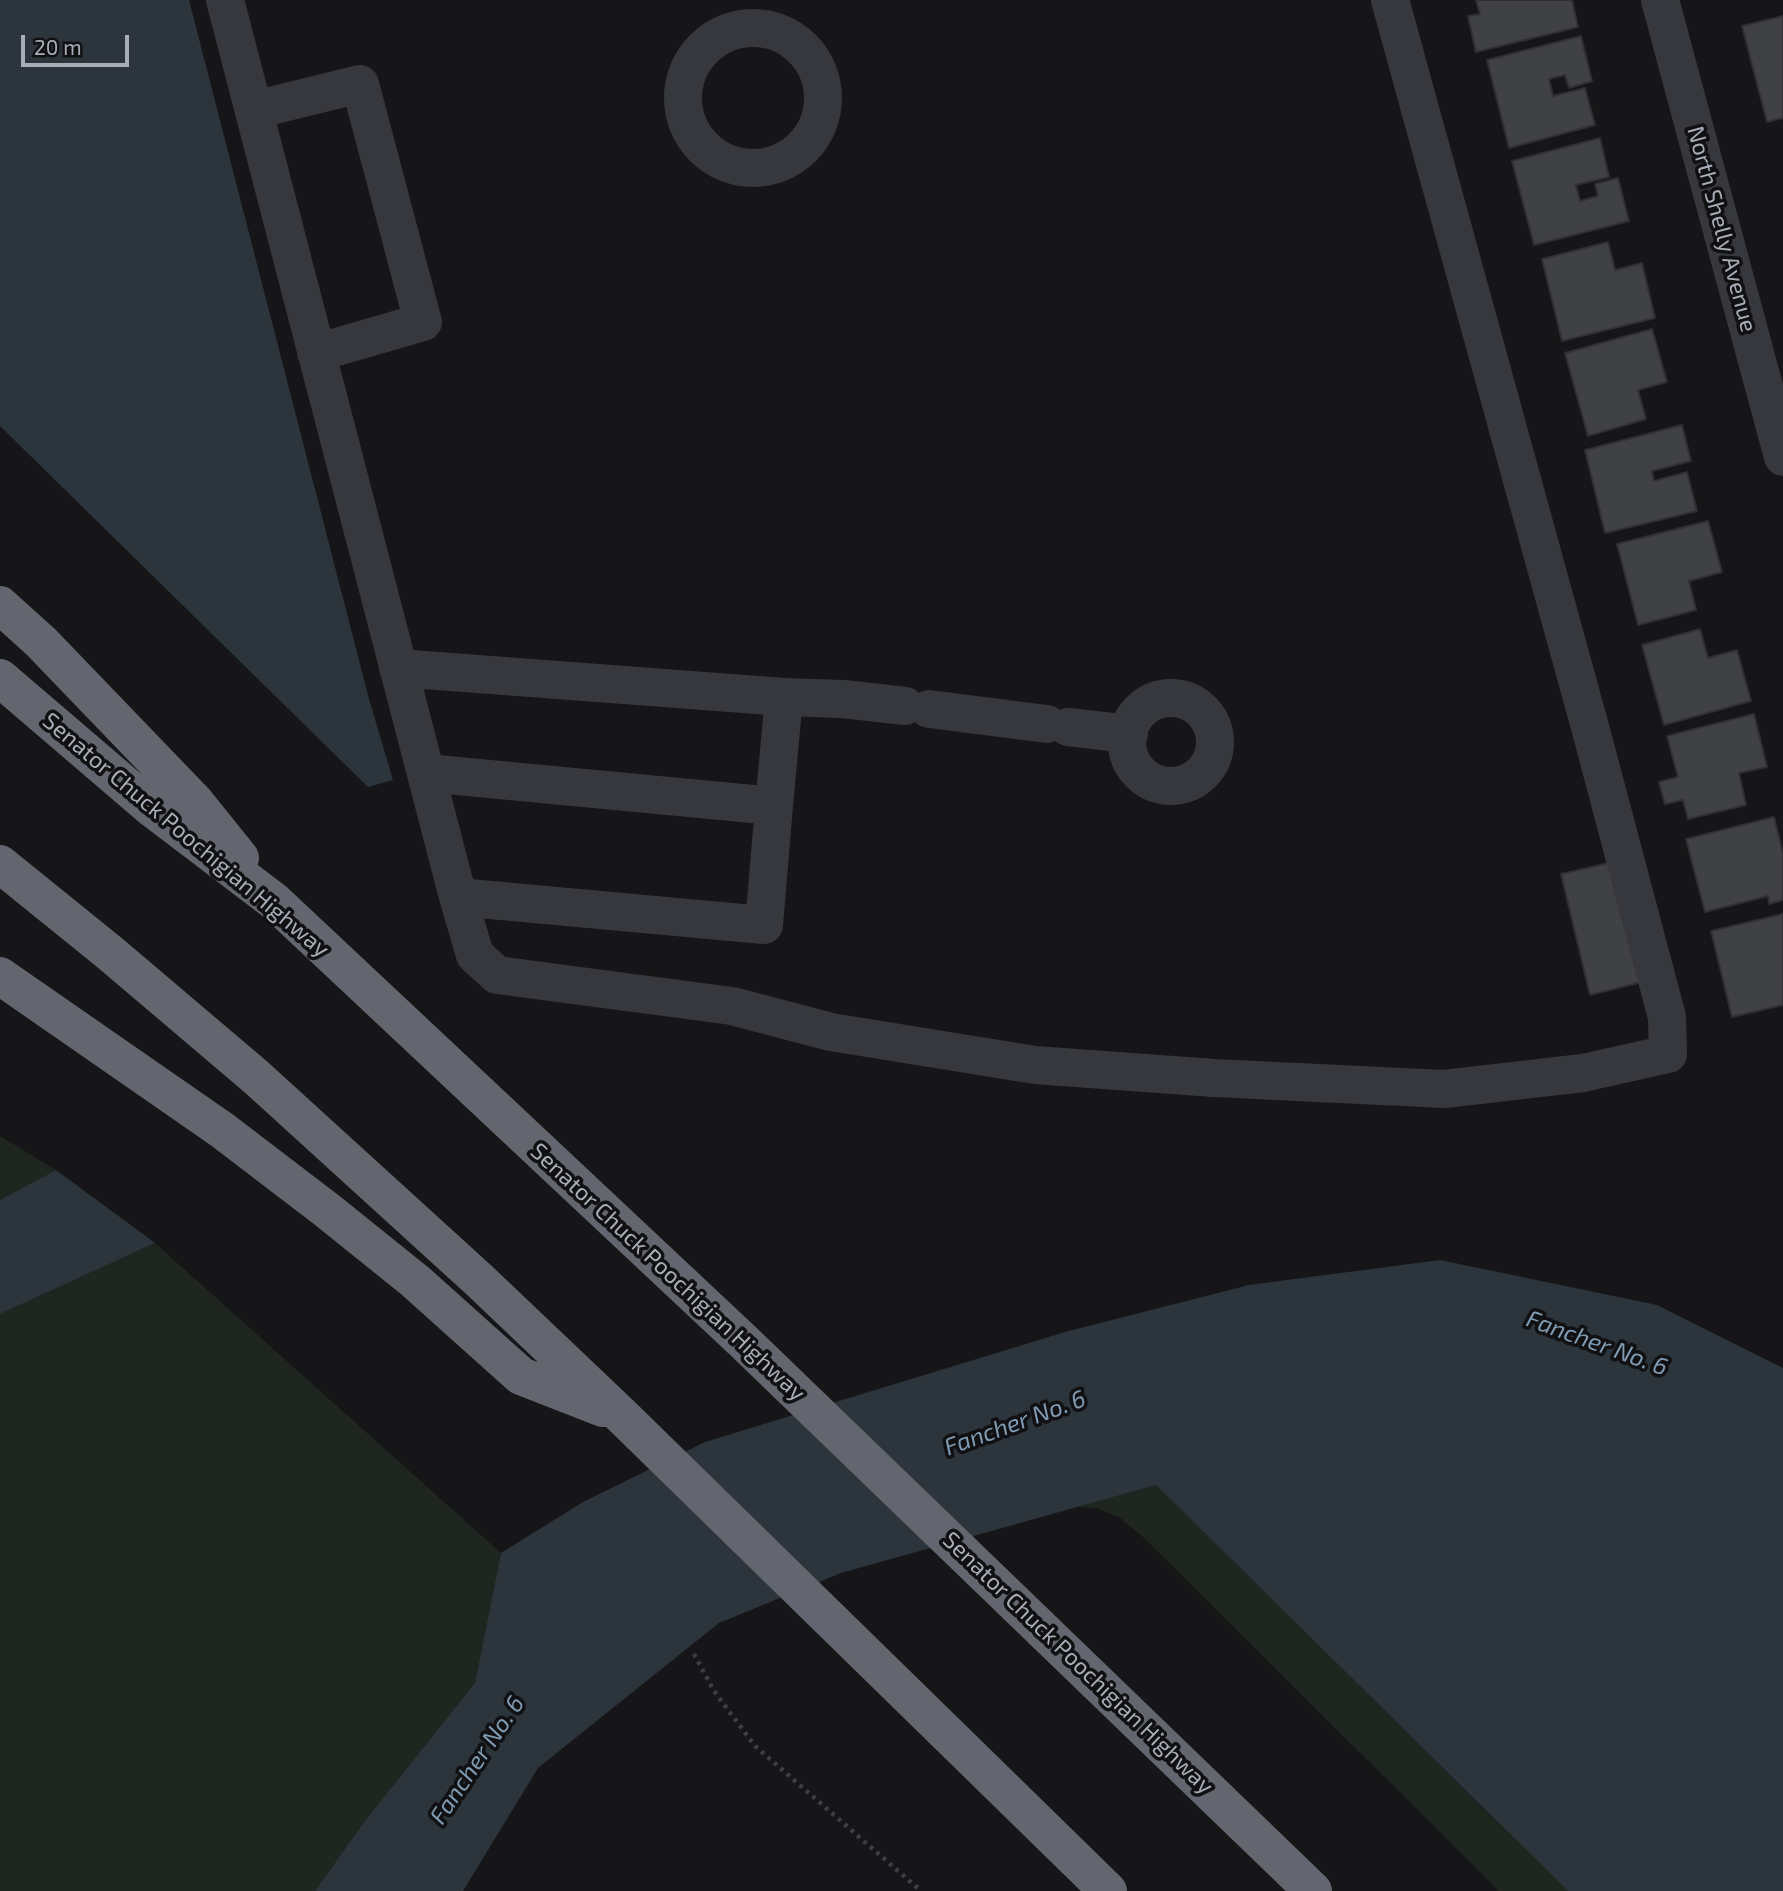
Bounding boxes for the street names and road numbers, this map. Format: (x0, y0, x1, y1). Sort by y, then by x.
street label: North Shelly Avenue (1681, 123, 1763, 335)
street label: Senator Chuck Poochigian Highway (37, 707, 335, 963)
street label: Senator Chuck Poochigian Highway (525, 1137, 811, 1407)
street label: Senator Chuck Poochigian Highway (937, 1526, 1219, 1800)

